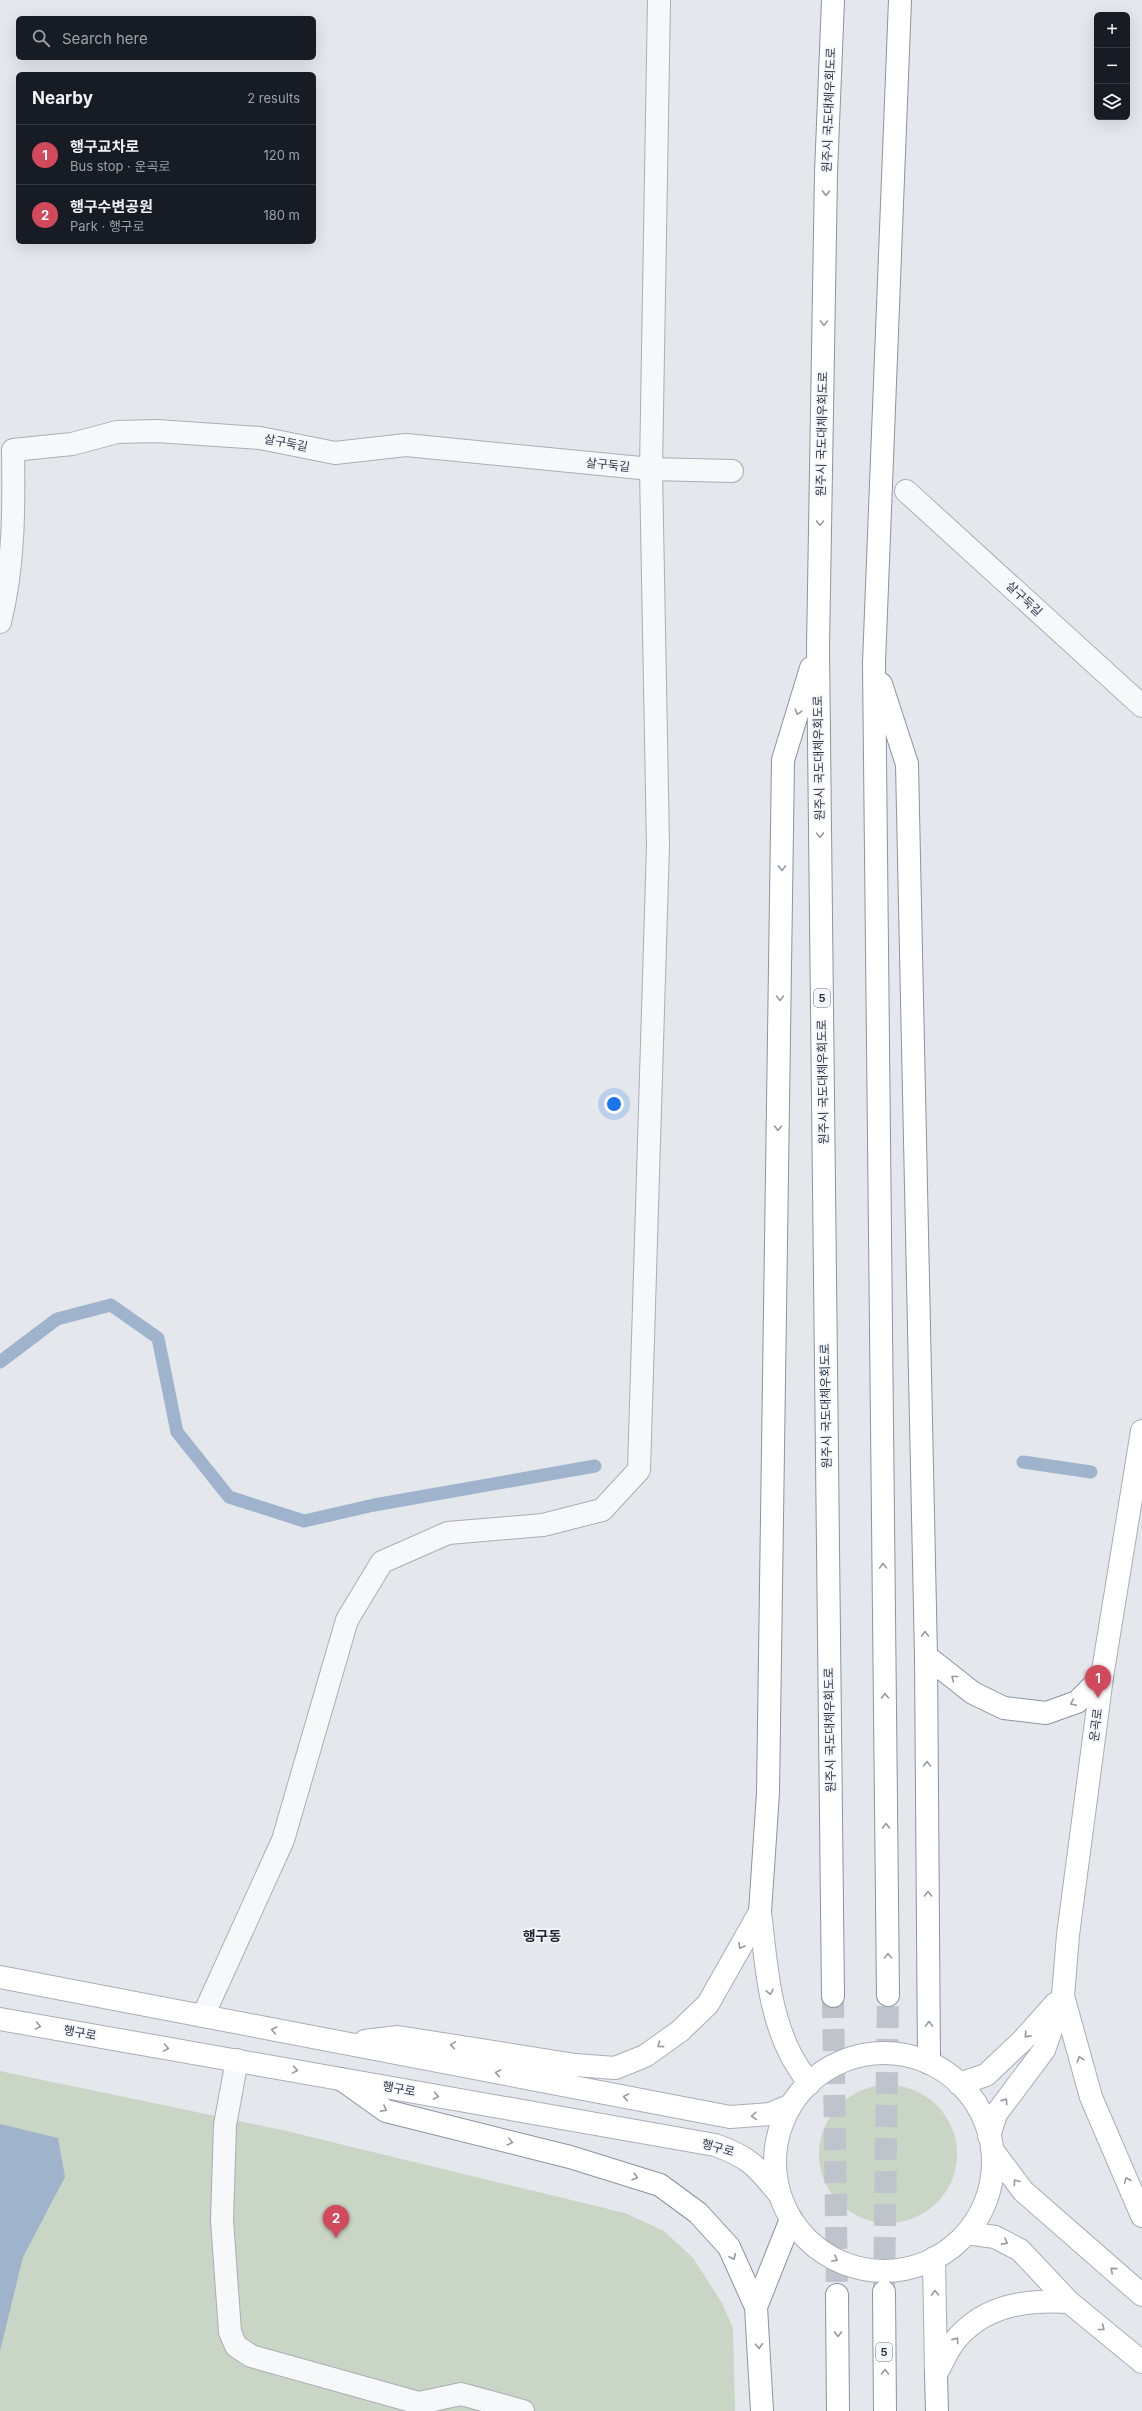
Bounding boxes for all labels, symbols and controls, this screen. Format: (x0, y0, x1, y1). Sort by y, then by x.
map controls (1094, 12, 1130, 120)
button: + (1094, 12, 1130, 48)
search box (16, 16, 316, 60)
icon: search (30, 27, 52, 49)
text: Search here (62, 29, 148, 48)
street label: 원주시 국도대체우회도로 (819, 47, 838, 173)
button: − (1094, 48, 1130, 84)
button: layers (1094, 84, 1130, 120)
text: Nearby (32, 88, 93, 108)
text: 2 results (247, 90, 300, 106)
text: 행구교차로 (70, 137, 139, 156)
text: 1 (42, 147, 48, 163)
text: 120 m (264, 147, 300, 163)
text: Bus stop · 운곡로 (70, 158, 170, 174)
one-way arrow (822, 190, 830, 196)
text: 행구수변공원 (70, 197, 153, 216)
text: 2 (41, 207, 49, 223)
text: 180 m (263, 207, 300, 223)
text: Park · 행구로 (70, 218, 145, 234)
one-way arrow (819, 320, 828, 326)
street label: 원주시 국도대체우회도로 (813, 371, 830, 497)
street label: 살구둑길 (263, 431, 309, 454)
street label: 살구둑길 (585, 455, 631, 474)
one-way arrow (816, 520, 824, 526)
street label: 살구둑길 (1003, 578, 1046, 619)
street label: 원주시 국도대체우회도로 (810, 695, 827, 821)
one-way arrow (794, 708, 803, 715)
one-way arrow (816, 832, 824, 838)
one-way arrow (778, 865, 786, 871)
road number: 5 (814, 989, 830, 1007)
one-way arrow (776, 995, 784, 1001)
street label: 원주시 국도대체우회도로 (814, 1019, 831, 1145)
your location (604, 1094, 624, 1114)
one-way arrow (774, 1125, 782, 1131)
street label: 원주시 국도대체우회도로 (817, 1343, 834, 1469)
one-way arrow (879, 1563, 888, 1569)
one-way arrow (921, 1631, 929, 1637)
pin: 1 (1085, 1665, 1111, 1698)
street label: 원주시 국도대체우회도로 (821, 1667, 838, 1793)
one-way arrow (951, 1676, 958, 1683)
one-way arrow (881, 1693, 889, 1699)
one-way arrow (1070, 1698, 1077, 1706)
street label: 운곡로 (1086, 1708, 1105, 1742)
one-way arrow (923, 1761, 931, 1767)
one-way arrow (882, 1823, 890, 1829)
one-way arrow (924, 1891, 932, 1897)
district label: 행구동 (523, 1927, 561, 1944)
one-way arrow (738, 1942, 745, 1949)
one-way arrow (884, 1953, 892, 1959)
one-way arrow (766, 1989, 774, 1995)
one-way arrow (35, 2021, 42, 2029)
one-way arrow (925, 2021, 933, 2027)
street label: 행구로 (62, 2022, 98, 2043)
one-way arrow (271, 2026, 278, 2034)
one-way arrow (1025, 2031, 1032, 2038)
one-way arrow (657, 2040, 664, 2048)
one-way arrow (450, 2042, 456, 2050)
one-way arrow (163, 2043, 170, 2052)
one-way arrow (1076, 2056, 1085, 2063)
one-way arrow (291, 2066, 298, 2074)
one-way arrow (495, 2069, 501, 2077)
street label: 행구로 (381, 2078, 417, 2099)
one-way arrow (433, 2091, 439, 2099)
one-way arrow (623, 2094, 629, 2102)
one-way arrow (1000, 2098, 1008, 2105)
one-way arrow (380, 2104, 387, 2112)
one-way arrow (751, 2111, 757, 2120)
street label: 행구로 (700, 2136, 736, 2159)
one-way arrow (506, 2137, 513, 2146)
one-way arrow (631, 2172, 638, 2181)
one-way arrow (1123, 2177, 1131, 2184)
one-way arrow (1014, 2180, 1021, 2187)
pin: 2 (323, 2205, 349, 2238)
one-way arrow (1001, 2238, 1008, 2245)
one-way arrow (728, 2252, 736, 2260)
one-way arrow (831, 2254, 838, 2262)
one-way arrow (1110, 2267, 1117, 2274)
one-way arrow (931, 2290, 939, 2296)
one-way arrow (1097, 2323, 1104, 2330)
one-way arrow (833, 2331, 842, 2337)
one-way arrow (951, 2338, 958, 2345)
one-way arrow (754, 2343, 763, 2349)
road number: 5 (876, 2343, 892, 2361)
one-way arrow (881, 2369, 889, 2375)

